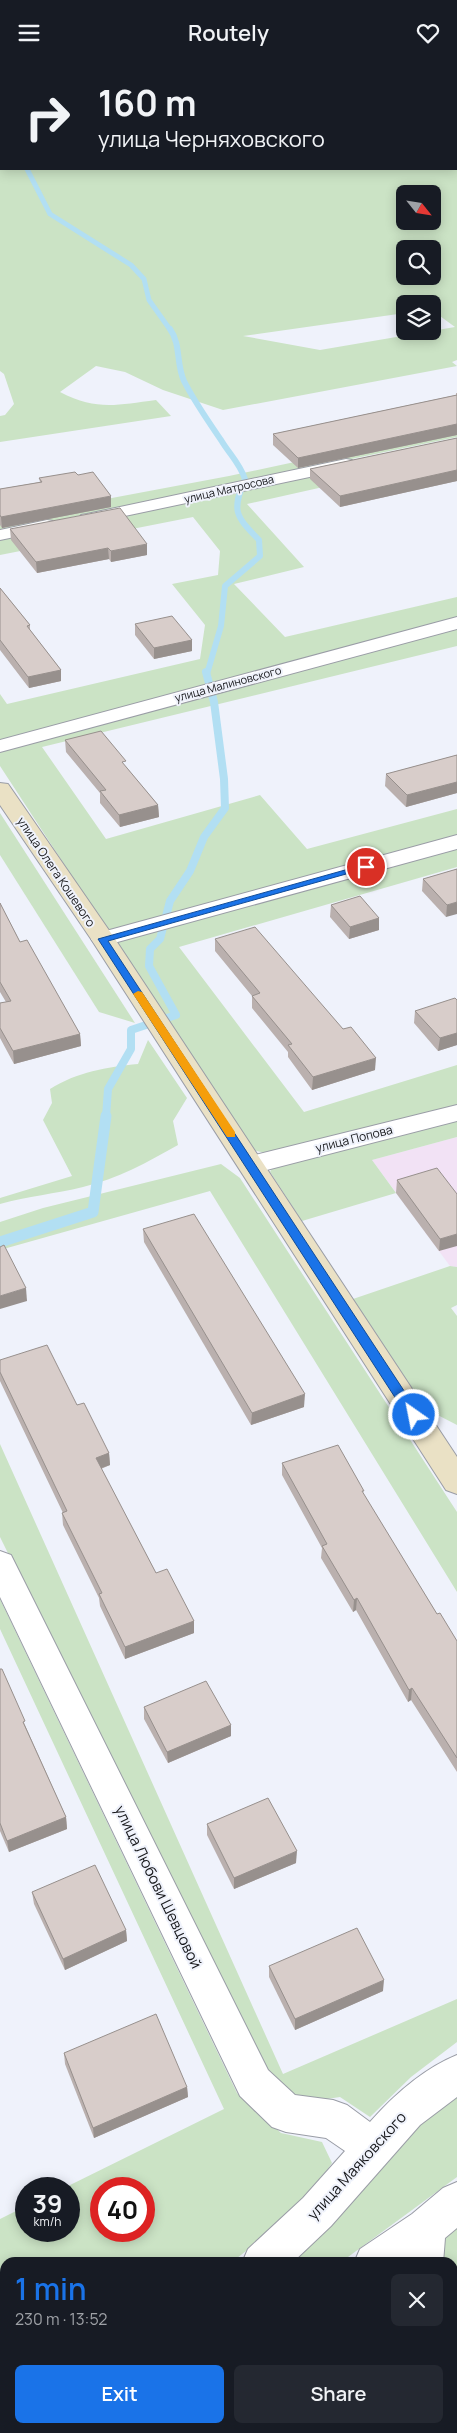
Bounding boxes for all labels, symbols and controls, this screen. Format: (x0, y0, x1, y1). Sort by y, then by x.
text: Routely (188, 18, 269, 48)
icon: menu (15, 19, 43, 47)
icon: heart (414, 19, 442, 47)
text: 160 m (98, 79, 197, 127)
icon: right (15, 85, 80, 150)
text: улица Черняховского (98, 124, 325, 154)
north arrow (396, 185, 441, 230)
map controls (396, 185, 441, 340)
button: search (396, 240, 441, 285)
button: layers (396, 295, 441, 340)
street label: улица Матросова (183, 471, 275, 506)
street label: улица Малиновского (173, 662, 283, 705)
street label: улица Олега Кошевого (13, 813, 100, 930)
pin (345, 846, 387, 888)
icon: arrive (352, 853, 380, 881)
street label: улица Попова (314, 1121, 394, 1156)
position arrow (387, 1388, 439, 1440)
street label: улица Любови Шевцовой (110, 1802, 207, 1972)
street label: улица Маяковского (302, 2107, 411, 2224)
speed limit sign: 40 (90, 2177, 155, 2242)
text: 39 (32, 2186, 63, 2221)
text: km/h (34, 2213, 61, 2230)
text: 1 min (15, 2268, 87, 2309)
button: close (391, 2274, 443, 2326)
text: 230 m · 13:52 (15, 2308, 107, 2330)
button: Exit (15, 2365, 224, 2423)
button: Share (234, 2365, 443, 2423)

